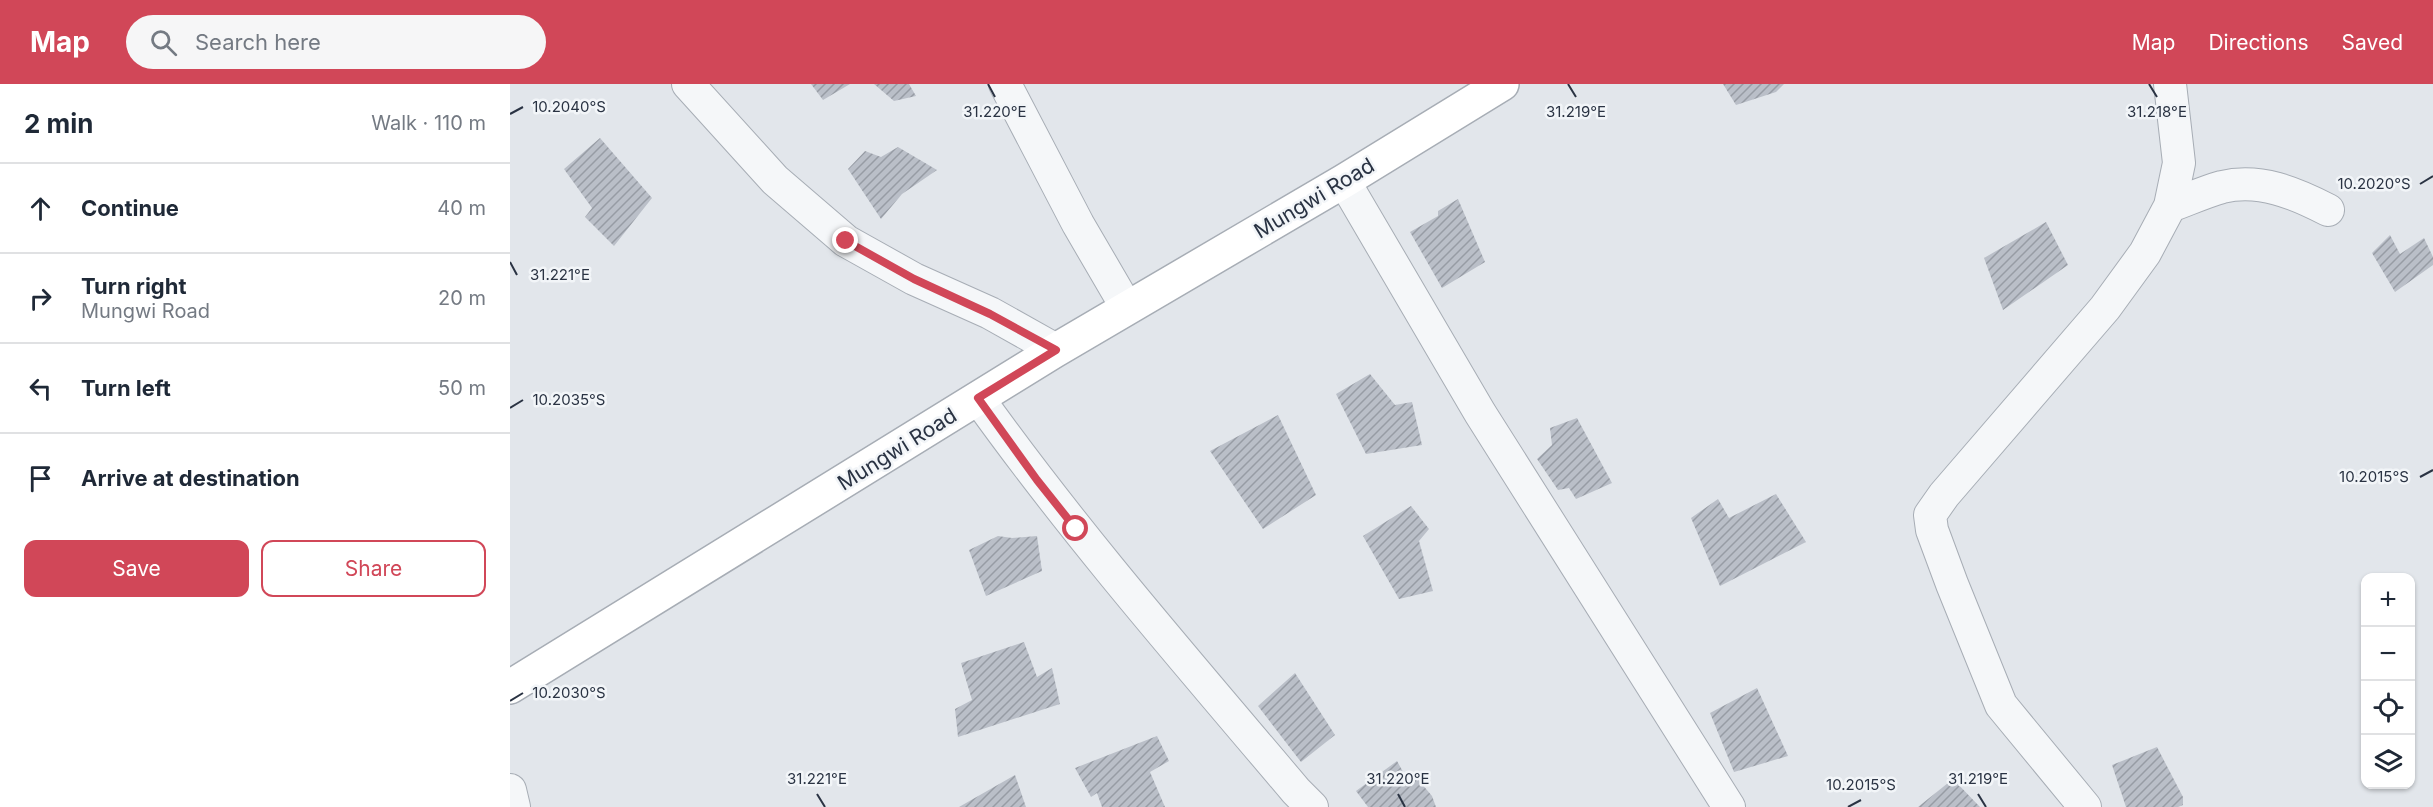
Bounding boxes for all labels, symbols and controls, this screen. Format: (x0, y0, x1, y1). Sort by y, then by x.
search box (126, 15, 546, 69)
text: Map (30, 25, 90, 59)
icon: search (147, 26, 180, 59)
text: Search here (195, 29, 321, 55)
text: Map (2132, 30, 2175, 55)
text: Directions (2208, 30, 2309, 55)
text: Saved (2342, 30, 2403, 55)
text: 10.2040°S (532, 97, 606, 116)
text: 31.220°E (963, 102, 1027, 121)
text: 31.219°E (1546, 102, 1606, 121)
text: 31.218°E (2127, 102, 2187, 121)
text: 2 min (24, 108, 94, 139)
text: Walk · 110 m (371, 111, 486, 135)
street label: Mungwi Road (1249, 152, 1379, 244)
text: 10.2020°S (2337, 174, 2411, 193)
icon: ahead (24, 192, 57, 225)
text: Continue (81, 195, 179, 221)
text: 40 m (437, 196, 486, 220)
route end (832, 227, 858, 253)
text: 31.221°E (530, 265, 590, 284)
text: Turn right (81, 273, 187, 299)
icon: right (24, 282, 57, 315)
text: 20 m (438, 286, 486, 310)
text: Mungwi Road (81, 299, 210, 323)
icon: left (24, 372, 57, 405)
text: Turn left (81, 375, 171, 401)
text: 50 m (438, 376, 486, 400)
text: 10.2035°S (533, 390, 605, 409)
street label: Mungwi Road (833, 402, 961, 496)
icon: arrive (24, 462, 57, 495)
text: Arrive at destination (81, 465, 300, 491)
text: 10.2015°S (2339, 467, 2409, 486)
route start (1062, 515, 1088, 541)
button: Save (24, 540, 249, 597)
button: Share (261, 540, 486, 597)
map controls (2361, 573, 2415, 789)
button: + (2361, 573, 2415, 627)
button: − (2361, 627, 2415, 681)
button: locate (2361, 681, 2415, 735)
text: 10.2030°S (532, 683, 606, 702)
button: layers (2361, 735, 2415, 789)
text: 31.221°E (787, 769, 847, 788)
text: 31.220°E (1366, 769, 1430, 788)
text: 31.219°E (1948, 769, 2008, 788)
text: 10.2015°S (1826, 775, 1896, 794)

